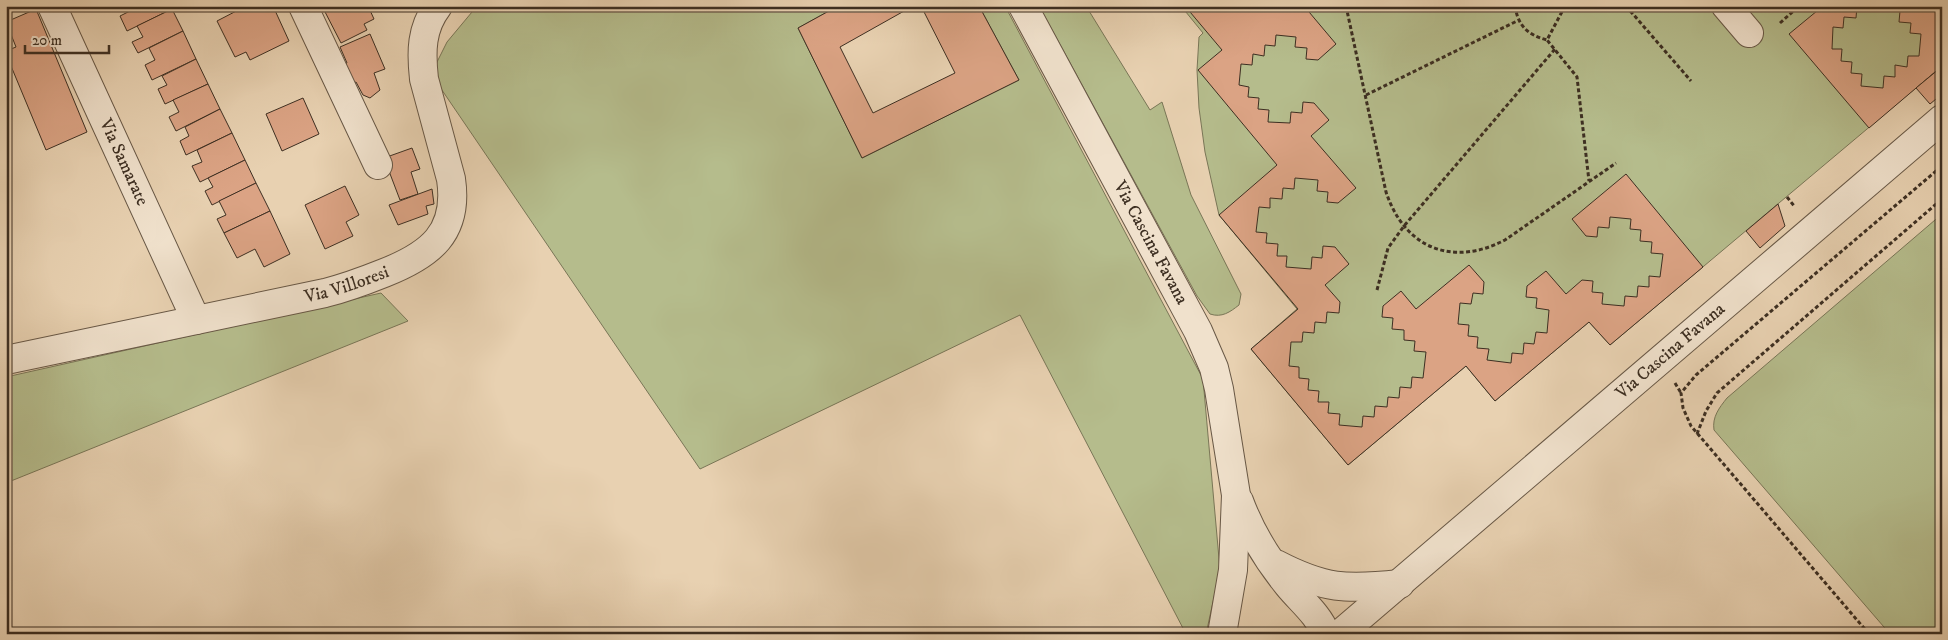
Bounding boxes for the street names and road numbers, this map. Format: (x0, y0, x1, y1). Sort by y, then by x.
street label: Via Samarate (94, 114, 153, 209)
street label: Via Cascina Favana (1108, 176, 1193, 309)
street label: Via Villoresi (301, 261, 392, 308)
street label: Via Cascina Favana (1611, 298, 1730, 405)

